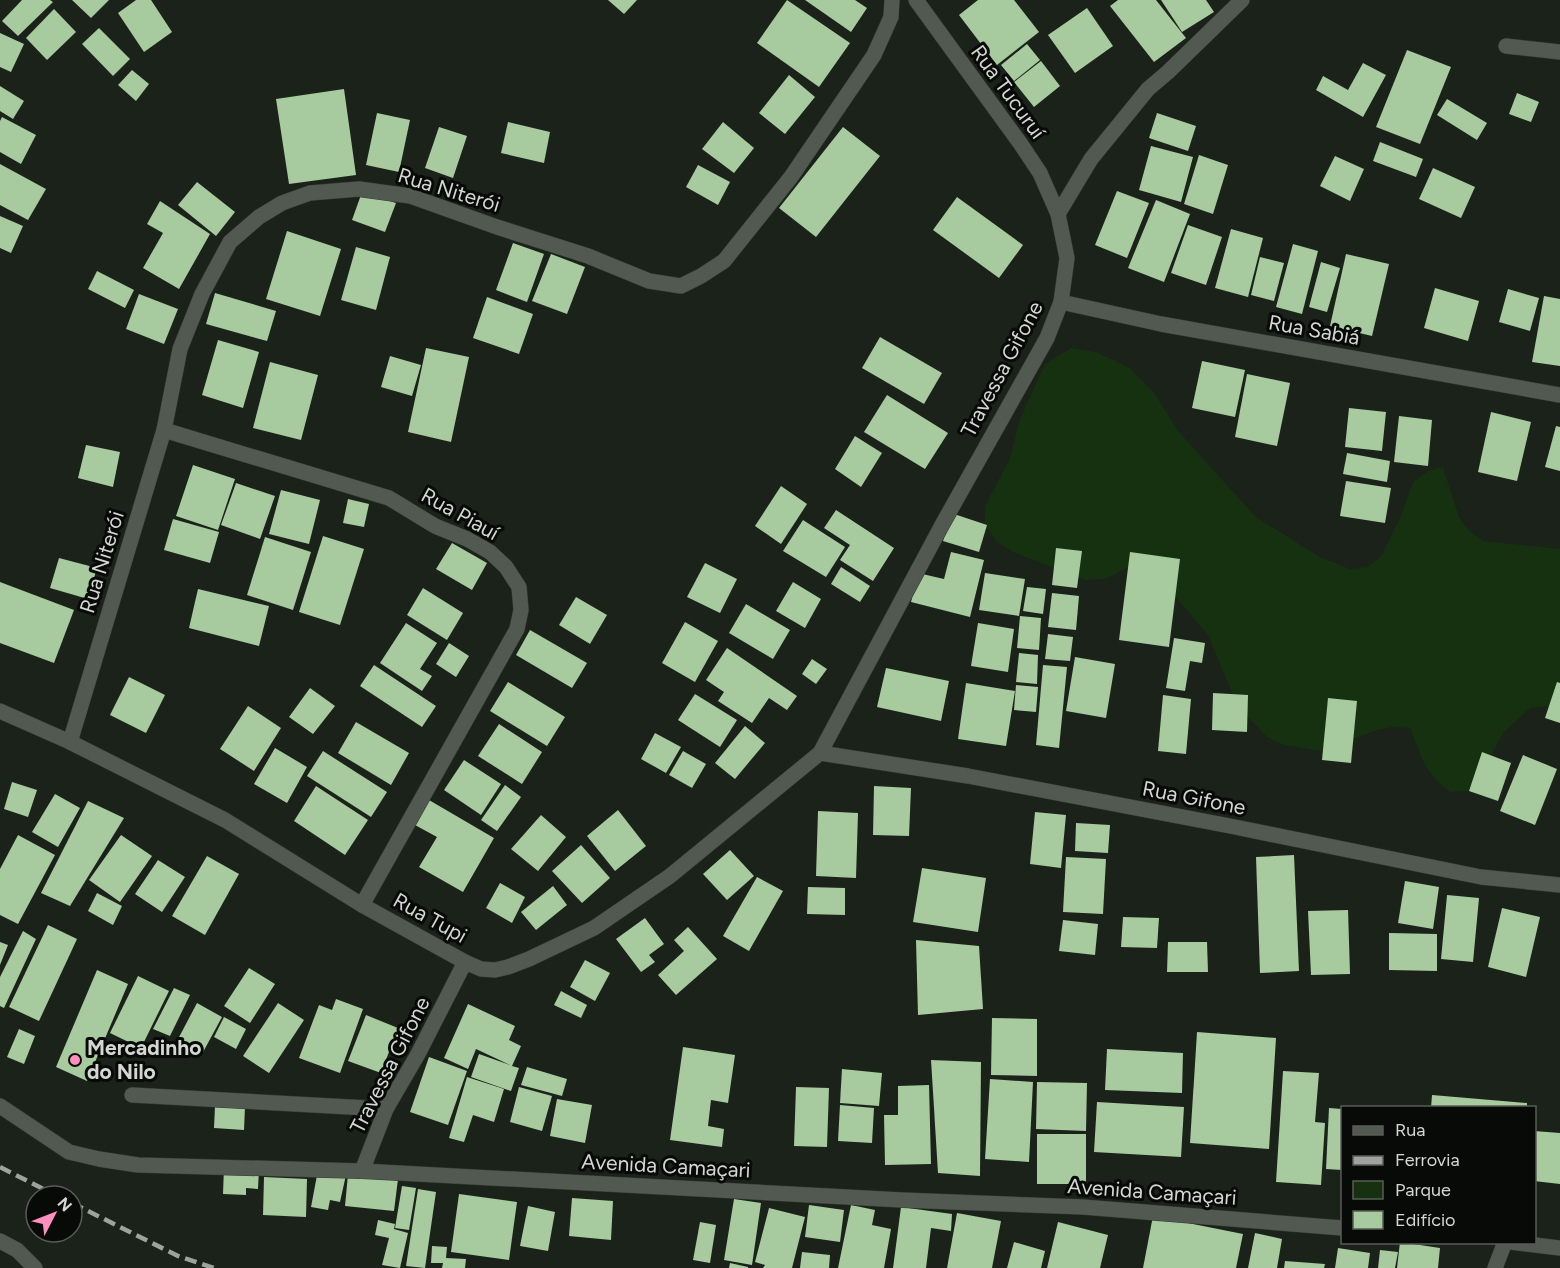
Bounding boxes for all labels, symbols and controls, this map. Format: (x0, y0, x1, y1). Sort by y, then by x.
street label: Rua Tucuruí (966, 40, 1051, 144)
street label: Rua Niterói (395, 162, 503, 217)
street label: Travessa Gifone (955, 297, 1048, 441)
street label: Rua Sabiá (1266, 309, 1362, 350)
street label: Rua Piauí (417, 482, 504, 546)
street label: Rua Niterói (74, 508, 129, 616)
street label: Rua Gifone (1140, 775, 1248, 820)
street label: Rua Tupi (389, 887, 471, 948)
street label: Travessa Gifone (344, 992, 435, 1137)
place label: Mercadinho do Nilo (87, 1035, 201, 1084)
marker: Mercadinho do Nilo (68, 1053, 82, 1067)
legend (1341, 1106, 1536, 1244)
text: Rua (1395, 1119, 1426, 1141)
street label: Avenida Camaçari (581, 1149, 751, 1182)
text: Ferrovia (1395, 1149, 1460, 1171)
street label: Avenida Camaçari (1067, 1173, 1237, 1210)
text: Parque (1395, 1179, 1451, 1201)
north arrow (24, 1184, 84, 1244)
text: N (54, 1193, 76, 1215)
text: Edifício (1395, 1209, 1456, 1231)

